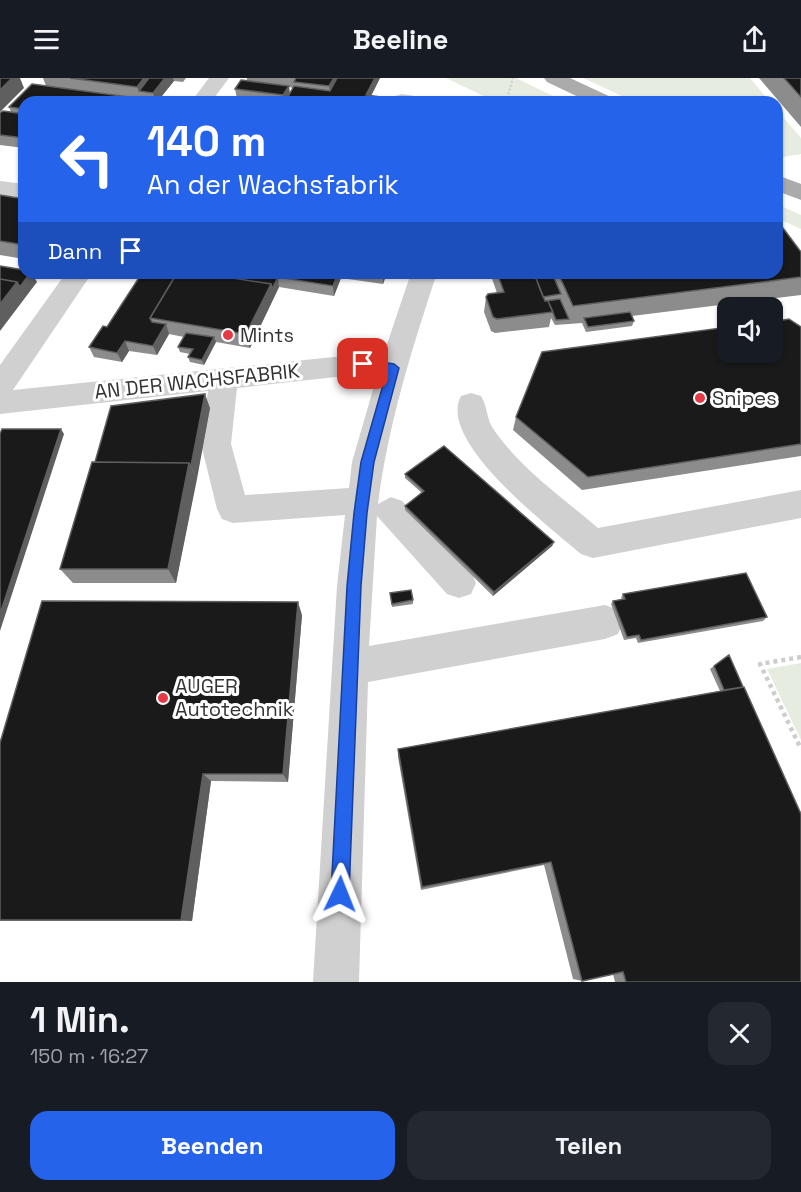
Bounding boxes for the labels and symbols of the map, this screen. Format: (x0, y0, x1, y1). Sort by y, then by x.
place label: Mints (240, 322, 294, 348)
marker: Mints (221, 328, 235, 342)
pin (337, 338, 388, 389)
street label: AN DER WACHSFABRIK (93, 357, 301, 405)
place label: Snipes (712, 385, 777, 411)
marker: Snipes (693, 391, 707, 405)
place label: AUGER Autotechnik (175, 673, 294, 722)
marker: AUGER Autotechnik (156, 691, 170, 705)
position arrow (308, 862, 372, 926)

